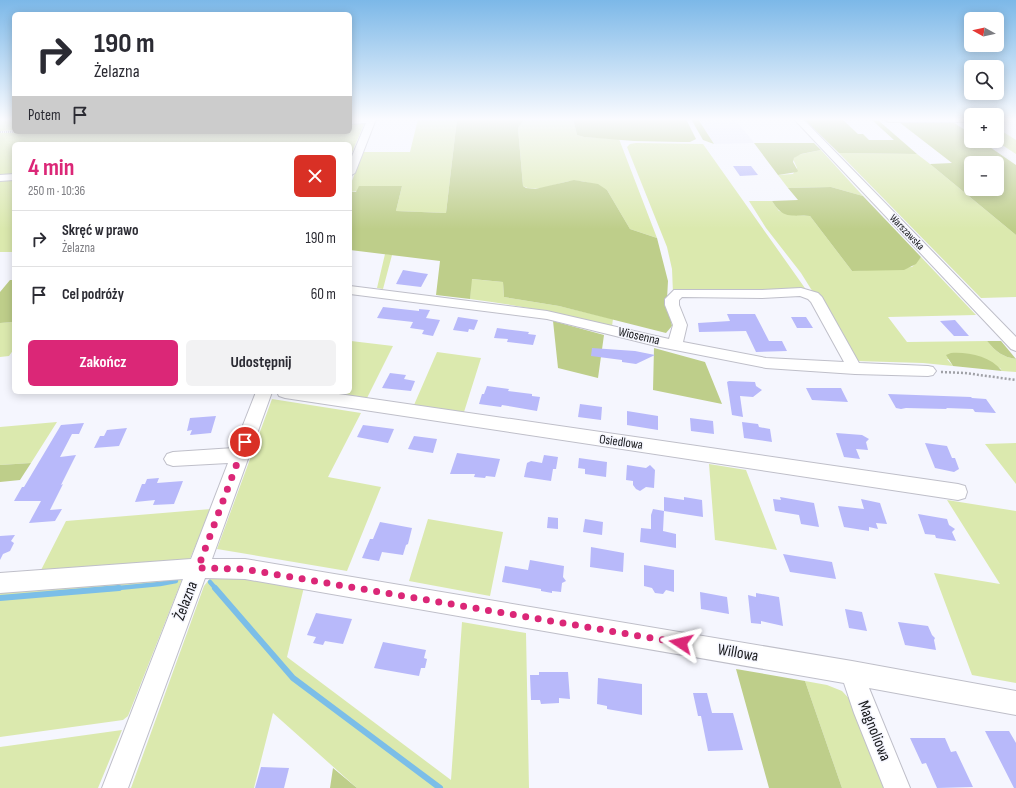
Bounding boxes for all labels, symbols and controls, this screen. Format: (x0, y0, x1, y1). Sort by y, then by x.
north arrow (964, 12, 1004, 52)
map controls (964, 12, 1004, 196)
text: 190 m (94, 27, 155, 60)
icon: right (28, 28, 80, 80)
button: search (964, 60, 1004, 100)
text: Żelazna (94, 61, 140, 82)
icon: arrive (69, 104, 91, 126)
text: Potem (28, 106, 61, 125)
button: + (964, 108, 1004, 148)
text: 4 min (28, 153, 74, 182)
button: close (294, 155, 336, 197)
button: − (964, 156, 1004, 196)
text: 250 m · 10:36 (28, 183, 85, 199)
street label: Warszawska (887, 211, 927, 253)
text: Skręć w prawo (62, 221, 139, 240)
icon: right (28, 228, 50, 250)
text: 190 m (305, 229, 336, 248)
text: Żelazna (62, 240, 95, 256)
icon: arrive (28, 284, 50, 306)
text: Cel podróży (62, 285, 124, 304)
text: 60 m (311, 285, 336, 304)
street label: Wiosenna (617, 323, 661, 349)
button: Zakończ (28, 340, 178, 386)
button: Udostępnij (186, 340, 336, 386)
pin (228, 425, 262, 459)
icon: arrive (234, 431, 256, 453)
street label: Osiedlowa (598, 431, 644, 453)
street label: Żelazna (170, 579, 202, 623)
position arrow (660, 622, 702, 664)
street label: Willowa (716, 640, 760, 666)
street label: Magnoliowa (853, 698, 895, 764)

